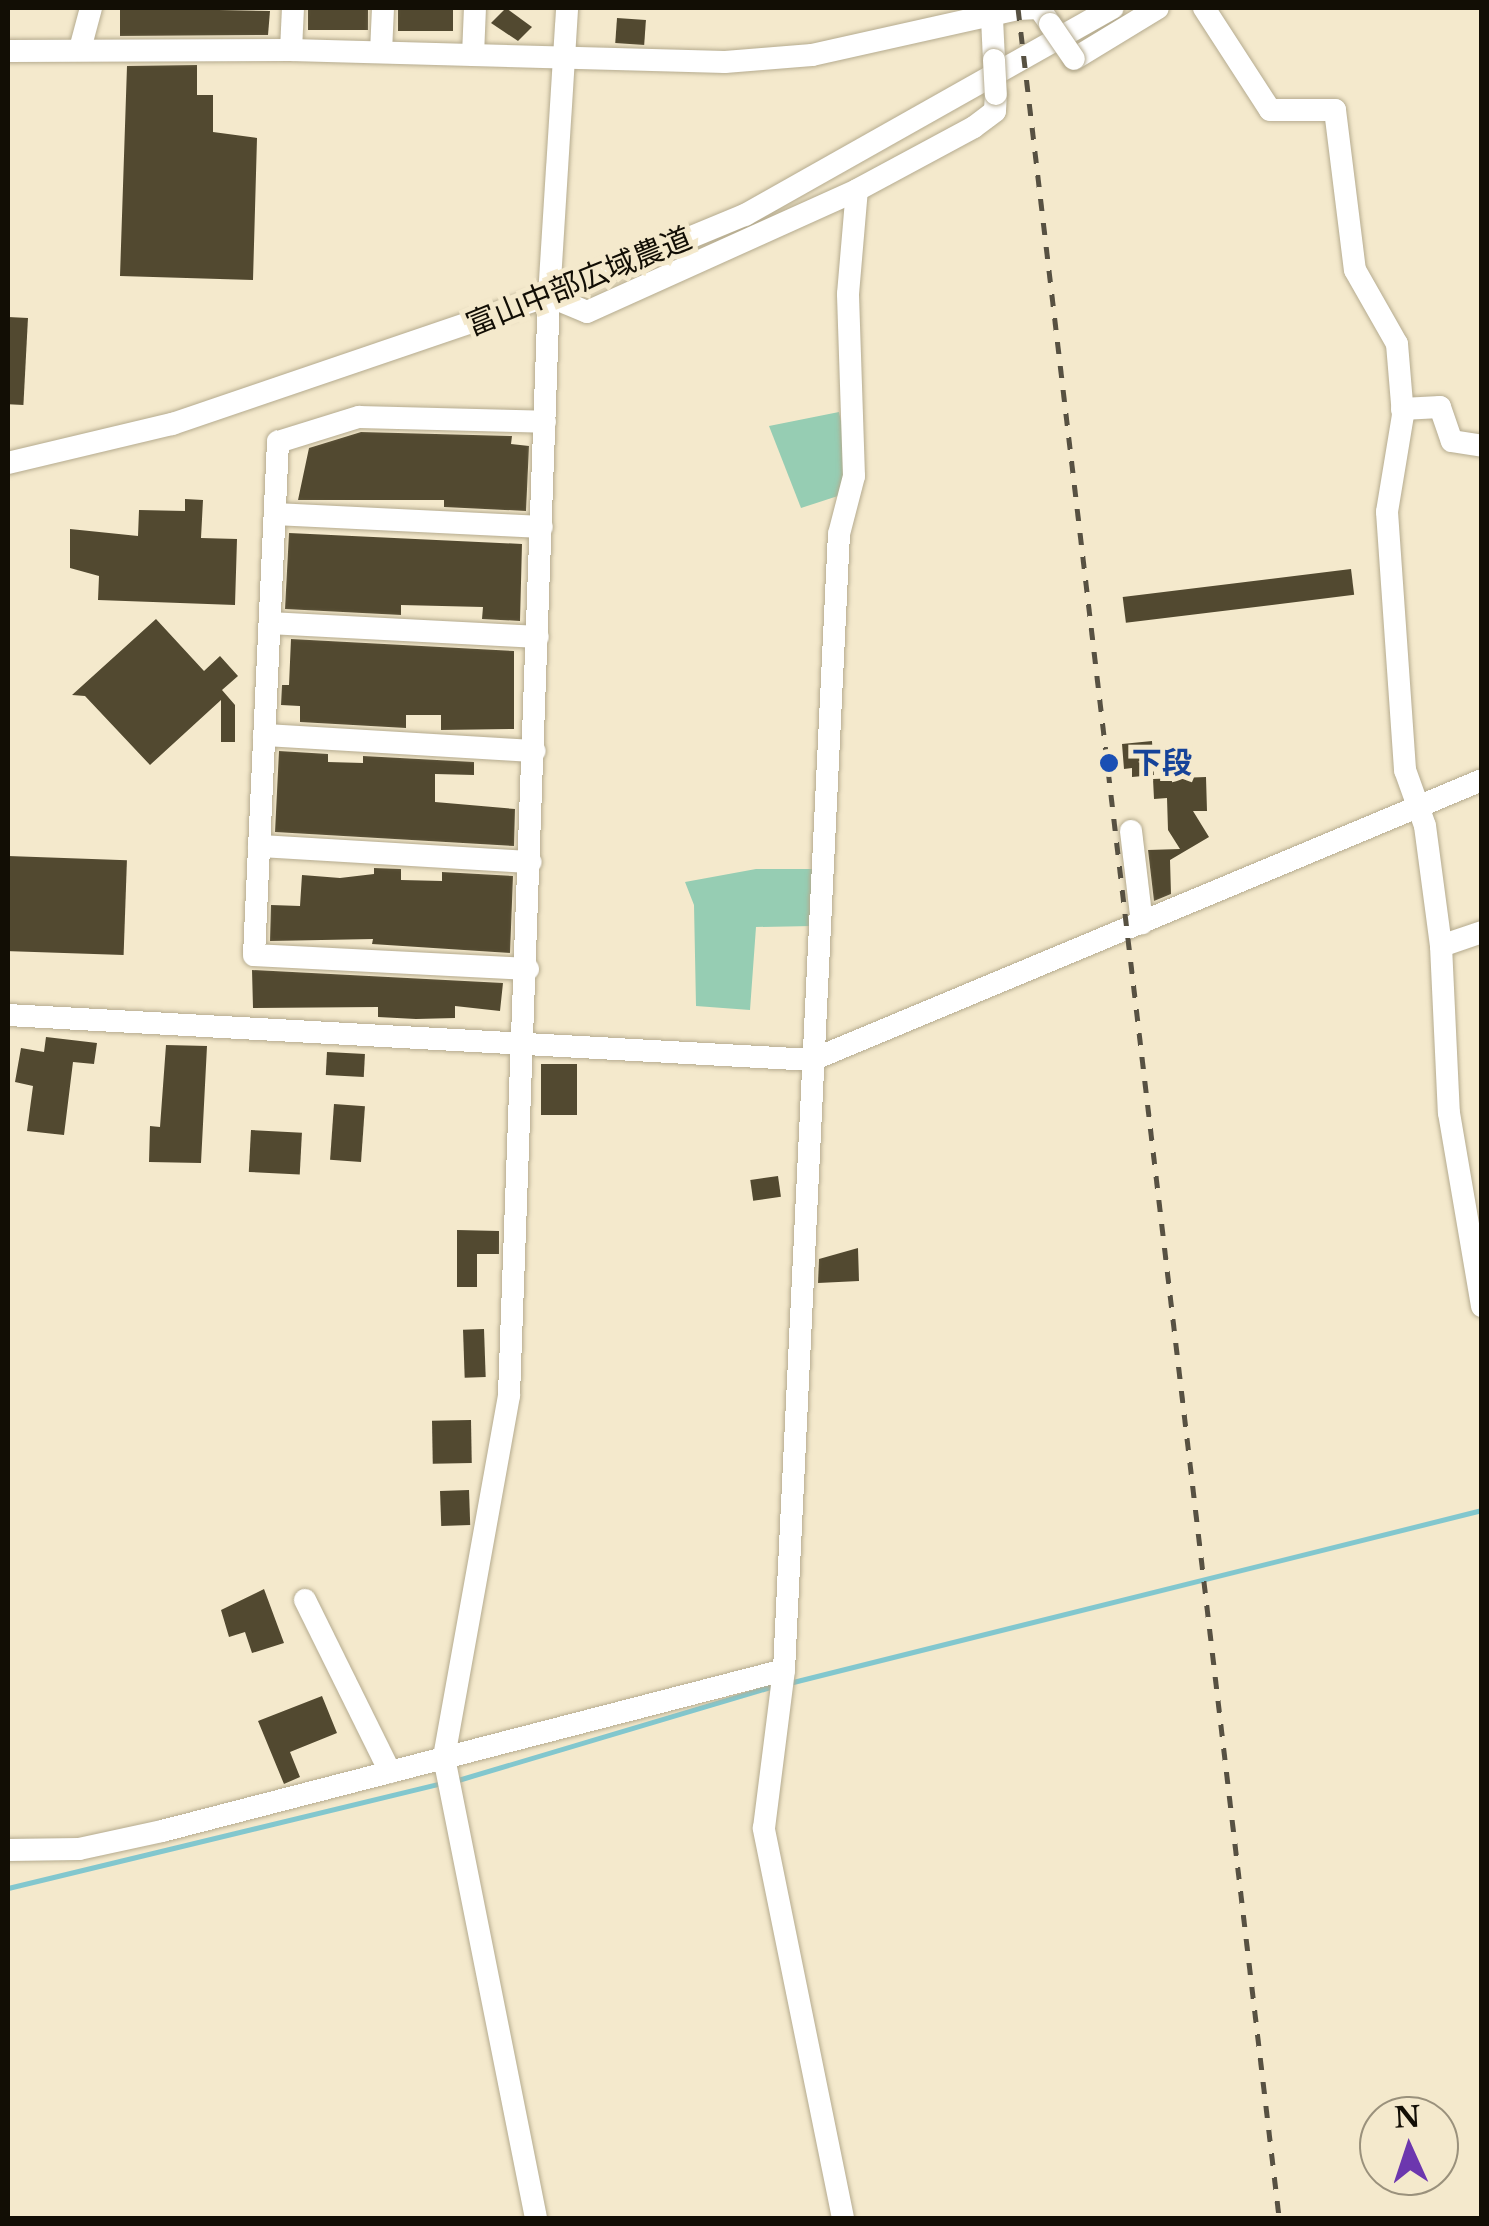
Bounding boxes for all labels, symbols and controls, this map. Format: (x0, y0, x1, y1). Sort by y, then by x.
street label: 富山中部広域農道 (461, 220, 697, 344)
place label: 下段 (1132, 745, 1192, 781)
marker: 下段 (1096, 750, 1122, 776)
north arrow (1359, 2096, 1459, 2196)
text: N (1393, 2099, 1422, 2136)

